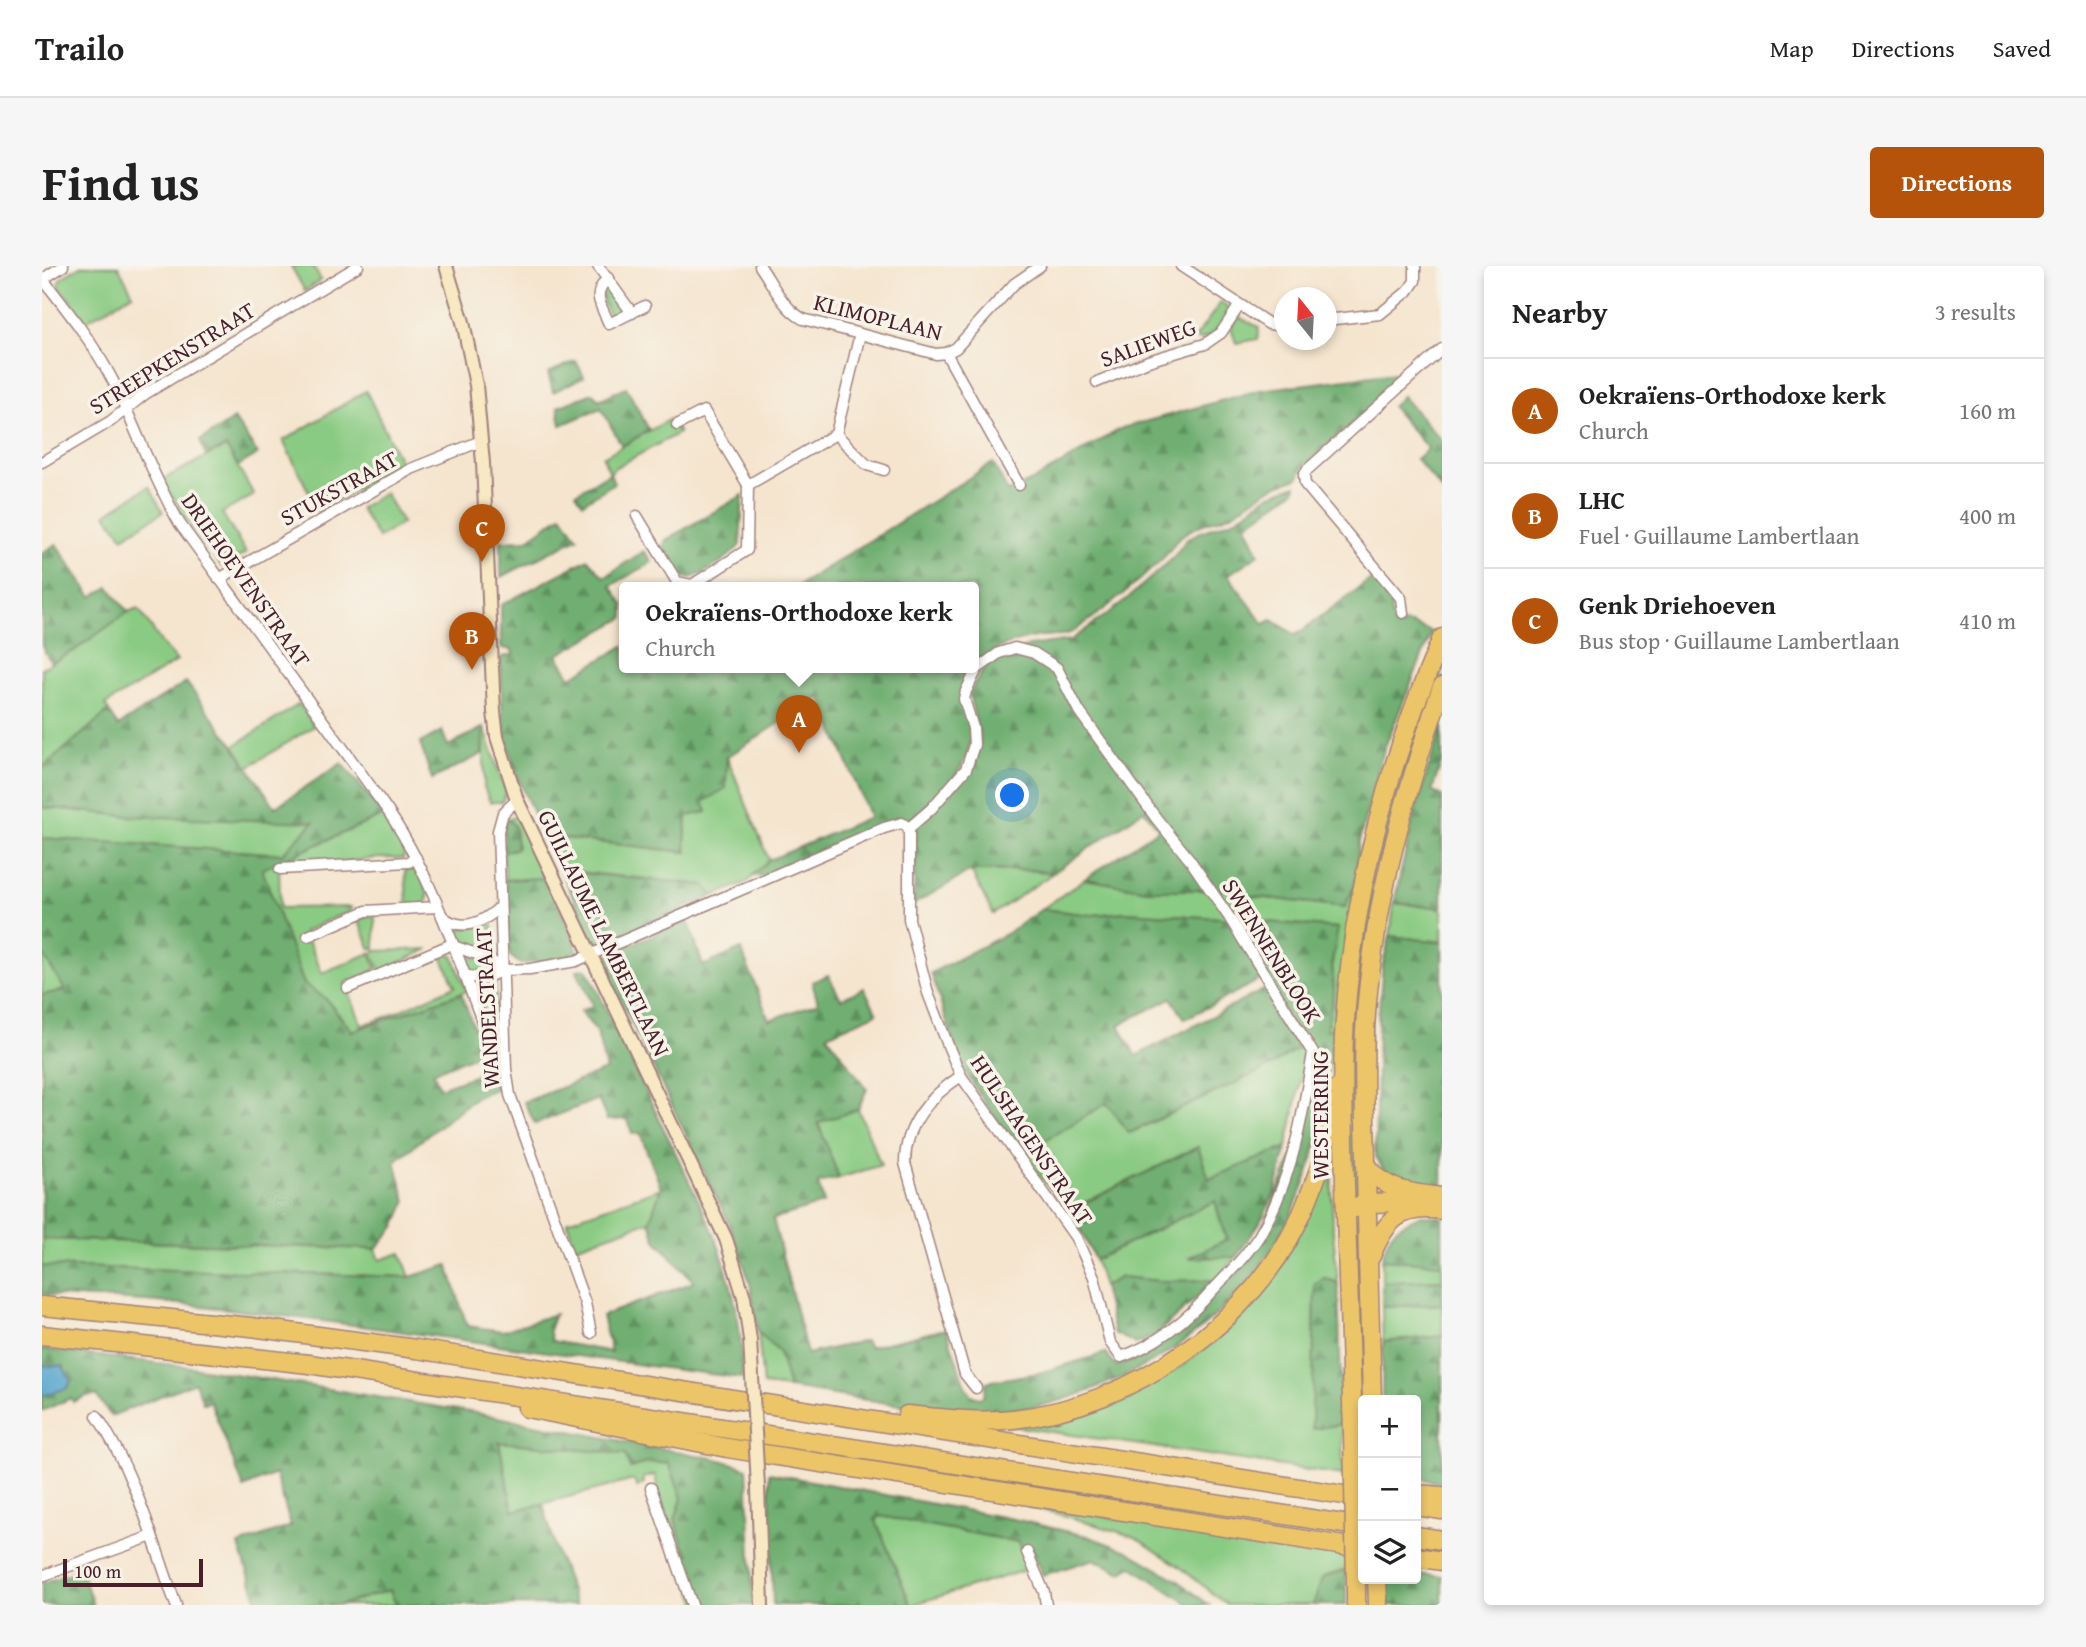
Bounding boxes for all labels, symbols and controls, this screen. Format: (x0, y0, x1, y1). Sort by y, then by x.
text: Trailo (35, 24, 124, 72)
text: Map (1770, 31, 1814, 66)
text: Directions (1852, 31, 1955, 66)
text: Saved (1993, 31, 2051, 66)
text: Find us (42, 146, 200, 218)
button: Directions (1870, 147, 2044, 218)
street label: KLIMOPLAAN (810, 285, 946, 348)
north arrow (1274, 287, 1337, 350)
text: Nearby (1512, 290, 1608, 334)
street label: STREEPKENSTRAAT (82, 293, 261, 422)
text: 3 results (1935, 295, 2016, 328)
street label: SALIEWEG (1095, 310, 1201, 375)
text: Oekraïens-Orthodoxe kerk (1579, 375, 1886, 414)
text: A (1528, 394, 1542, 427)
text: 160 m (1959, 394, 2016, 427)
text: Church (1579, 414, 1649, 447)
street label: STUKSTRAAT (274, 442, 404, 533)
text: LHC (1579, 480, 1625, 519)
street label: DRIEHOEVENSTRAAT (174, 486, 319, 673)
text: B (1528, 499, 1542, 532)
text: 400 m (1959, 499, 2016, 532)
pin: C (459, 504, 505, 562)
text: Fuel · Guillaume Lambertlaan (1579, 519, 1859, 552)
popup (619, 582, 979, 673)
text: Genk Driehoeven (1579, 585, 1776, 624)
text: Oekraïens-Orthodoxe kerk (646, 592, 952, 631)
text: C (1528, 604, 1542, 637)
text: 410 m (1959, 604, 2016, 637)
pin: B (449, 612, 495, 670)
text: Bus stop · Guillaume Lambertlaan (1579, 624, 1900, 657)
text: Church (646, 631, 715, 664)
pin: A (776, 695, 822, 753)
your location (995, 778, 1029, 812)
street label: GUILLAUME LAMBERTLAAN (530, 804, 679, 1062)
street label: SWENNENBLOOK (1215, 872, 1330, 1030)
street label: WANDELSTRAAT (466, 927, 507, 1089)
street label: HULSHAGENSTRAAT (963, 1048, 1102, 1232)
street label: WESTERRING (1303, 1050, 1336, 1180)
map controls (1358, 1395, 1421, 1584)
button: + (1358, 1395, 1421, 1458)
button: − (1358, 1458, 1421, 1521)
button: layers (1358, 1521, 1421, 1584)
scale bar (63, 1556, 203, 1588)
text: 100 m (74, 1557, 121, 1585)

